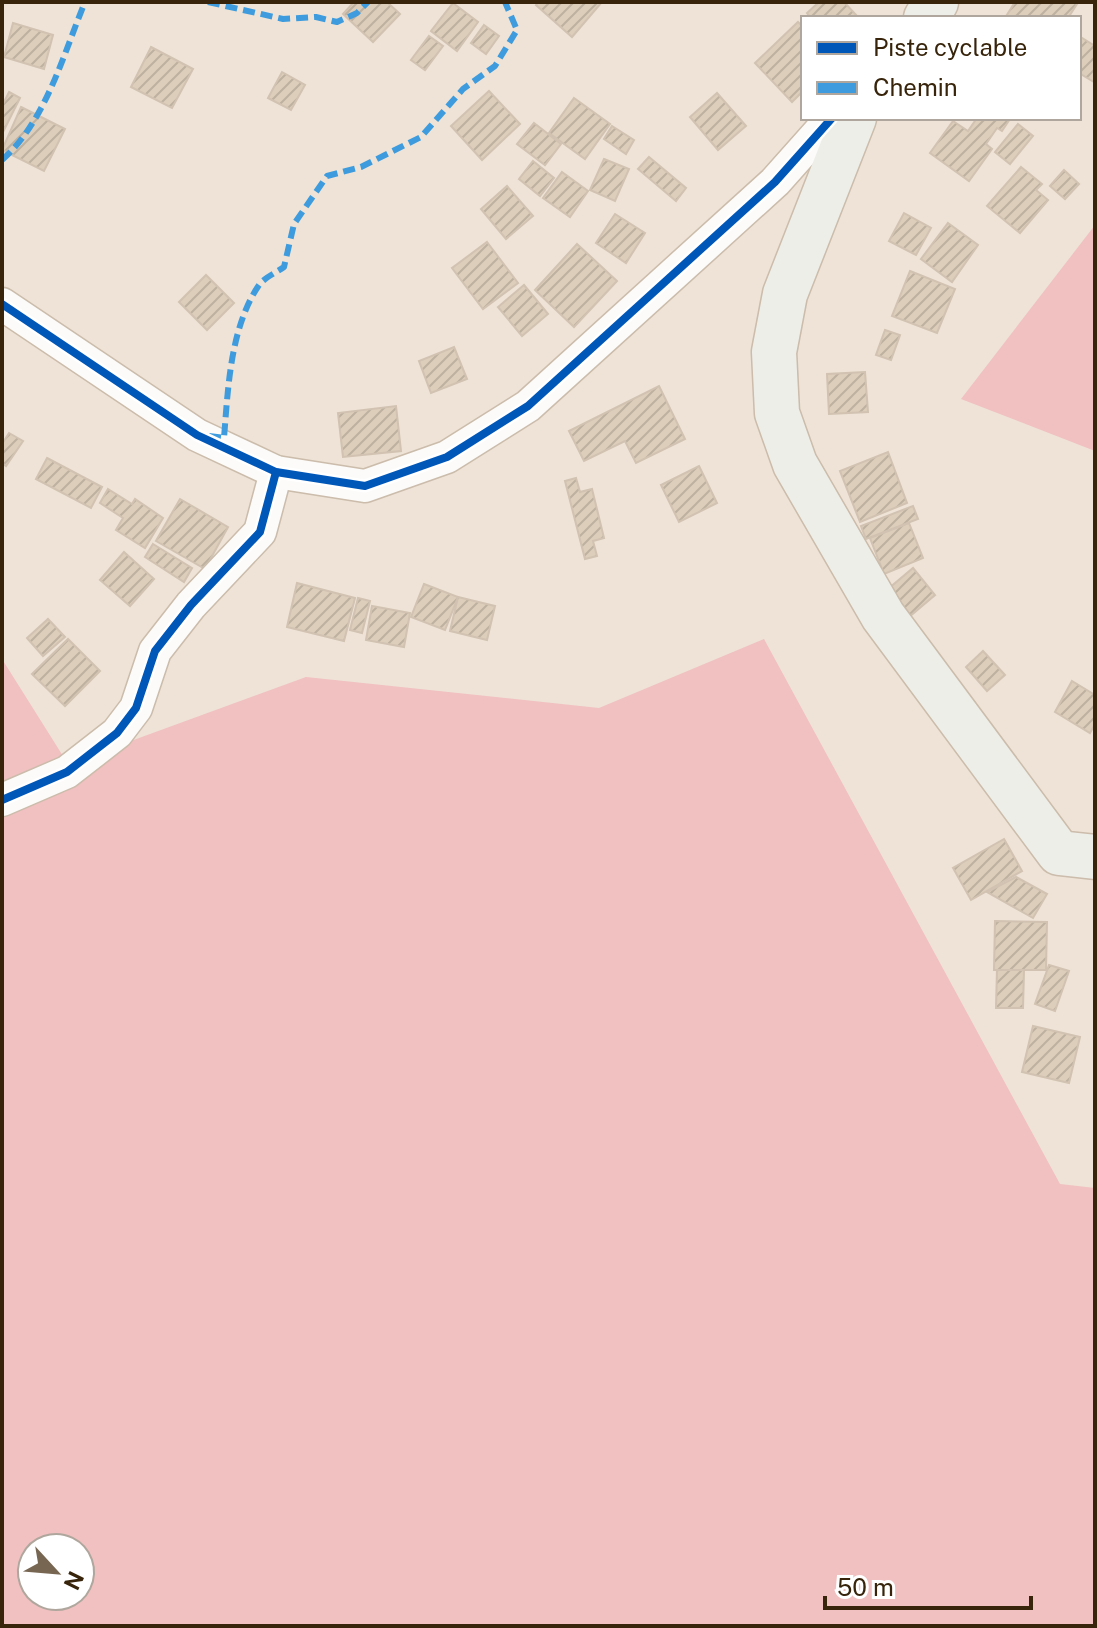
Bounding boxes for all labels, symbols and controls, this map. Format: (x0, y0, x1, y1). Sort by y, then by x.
legend (801, 16, 1081, 120)
text: Piste cyclable (873, 33, 1027, 61)
text: Chemin (873, 73, 958, 101)
north arrow (16, 1532, 96, 1612)
scale bar (825, 1560, 1031, 1610)
text: N (59, 1567, 89, 1594)
text: 50 m (837, 1573, 894, 1601)

